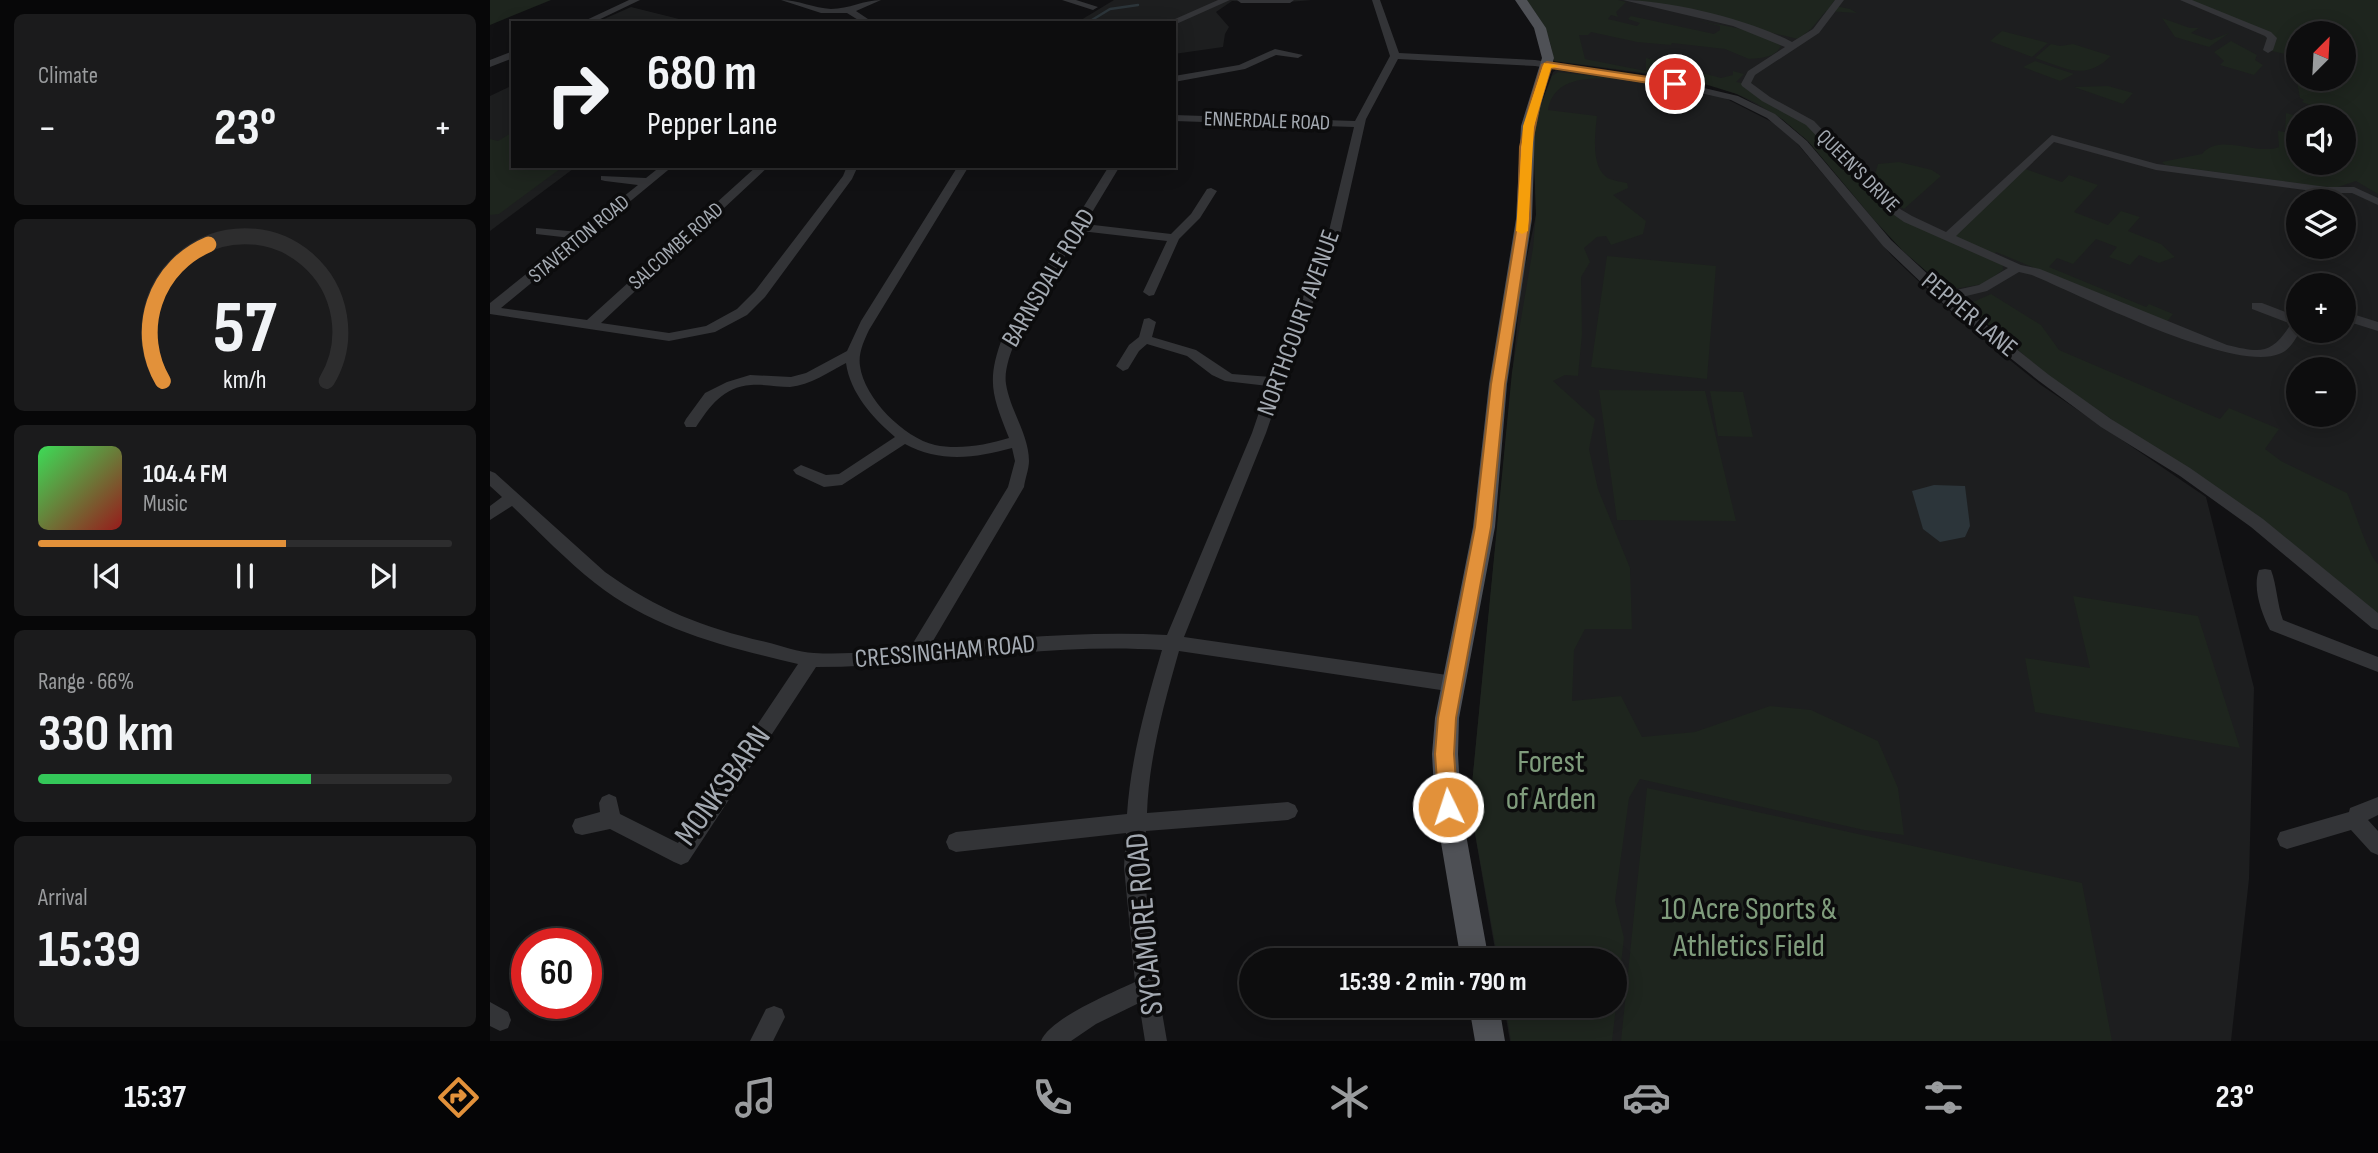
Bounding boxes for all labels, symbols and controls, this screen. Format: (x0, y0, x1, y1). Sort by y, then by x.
north arrow (2286, 21, 2356, 91)
map controls (2286, 21, 2356, 427)
text: 680 m (647, 45, 757, 104)
icon: right (532, 49, 623, 140)
pin (1645, 54, 1705, 114)
text: Climate (38, 62, 98, 90)
icon: arrive (1656, 65, 1694, 103)
text: 23° (214, 97, 276, 160)
text: Pepper Lane (647, 105, 778, 144)
button: sound (2286, 105, 2356, 175)
text: − (38, 106, 57, 151)
text: + (433, 106, 452, 151)
street label: ENNERDALE ROAD (1203, 106, 1331, 136)
street label: QUEEN'S DRIVE (1811, 124, 1905, 218)
button: layers (2286, 189, 2356, 259)
street label: STAVERTON ROAD (523, 190, 635, 288)
street label: SALCOMBE ROAD (624, 197, 728, 295)
street label: BARNSDALE ROAD (996, 203, 1102, 353)
street label: NORTHCOURT AVENUE (1251, 226, 1347, 420)
street label: PEPPER LANE (1915, 266, 2023, 364)
button: + (2286, 273, 2356, 343)
text: 57 (213, 286, 277, 374)
button: − (2286, 357, 2356, 427)
text: km/h (223, 365, 267, 396)
text: 104.4 FM (143, 459, 227, 490)
text: Music (143, 490, 188, 518)
icon: previous (88, 557, 126, 595)
icon: pause (226, 557, 264, 595)
icon: next (364, 557, 402, 595)
street label: CRESSINGHAM ROAD (853, 629, 1037, 675)
text: Range · 66% (38, 668, 134, 696)
text: 330 km (38, 703, 174, 766)
street label: MONKSBARN (667, 719, 779, 853)
park label: Forest of Arden (1506, 743, 1596, 819)
position arrow (1411, 770, 1485, 844)
street label: SYCAMORE ROAD (1118, 831, 1172, 1017)
text: Arrival (38, 884, 87, 912)
park label: 10 Acre Sports & Athletics Field (1661, 890, 1837, 966)
text: 15:39 (38, 919, 141, 982)
speed limit sign: 60 (511, 928, 602, 1019)
text: 15:39 · 2 min · 790 m (1340, 967, 1526, 998)
icon: directions (434, 1073, 483, 1122)
icon: music (731, 1073, 780, 1122)
icon: phone (1028, 1073, 1077, 1122)
icon: climate (1325, 1073, 1374, 1122)
icon: car (1622, 1073, 1671, 1122)
icon: filters (1919, 1073, 1968, 1122)
text: 15:37 (124, 1078, 186, 1117)
text: 23° (2216, 1078, 2254, 1117)

